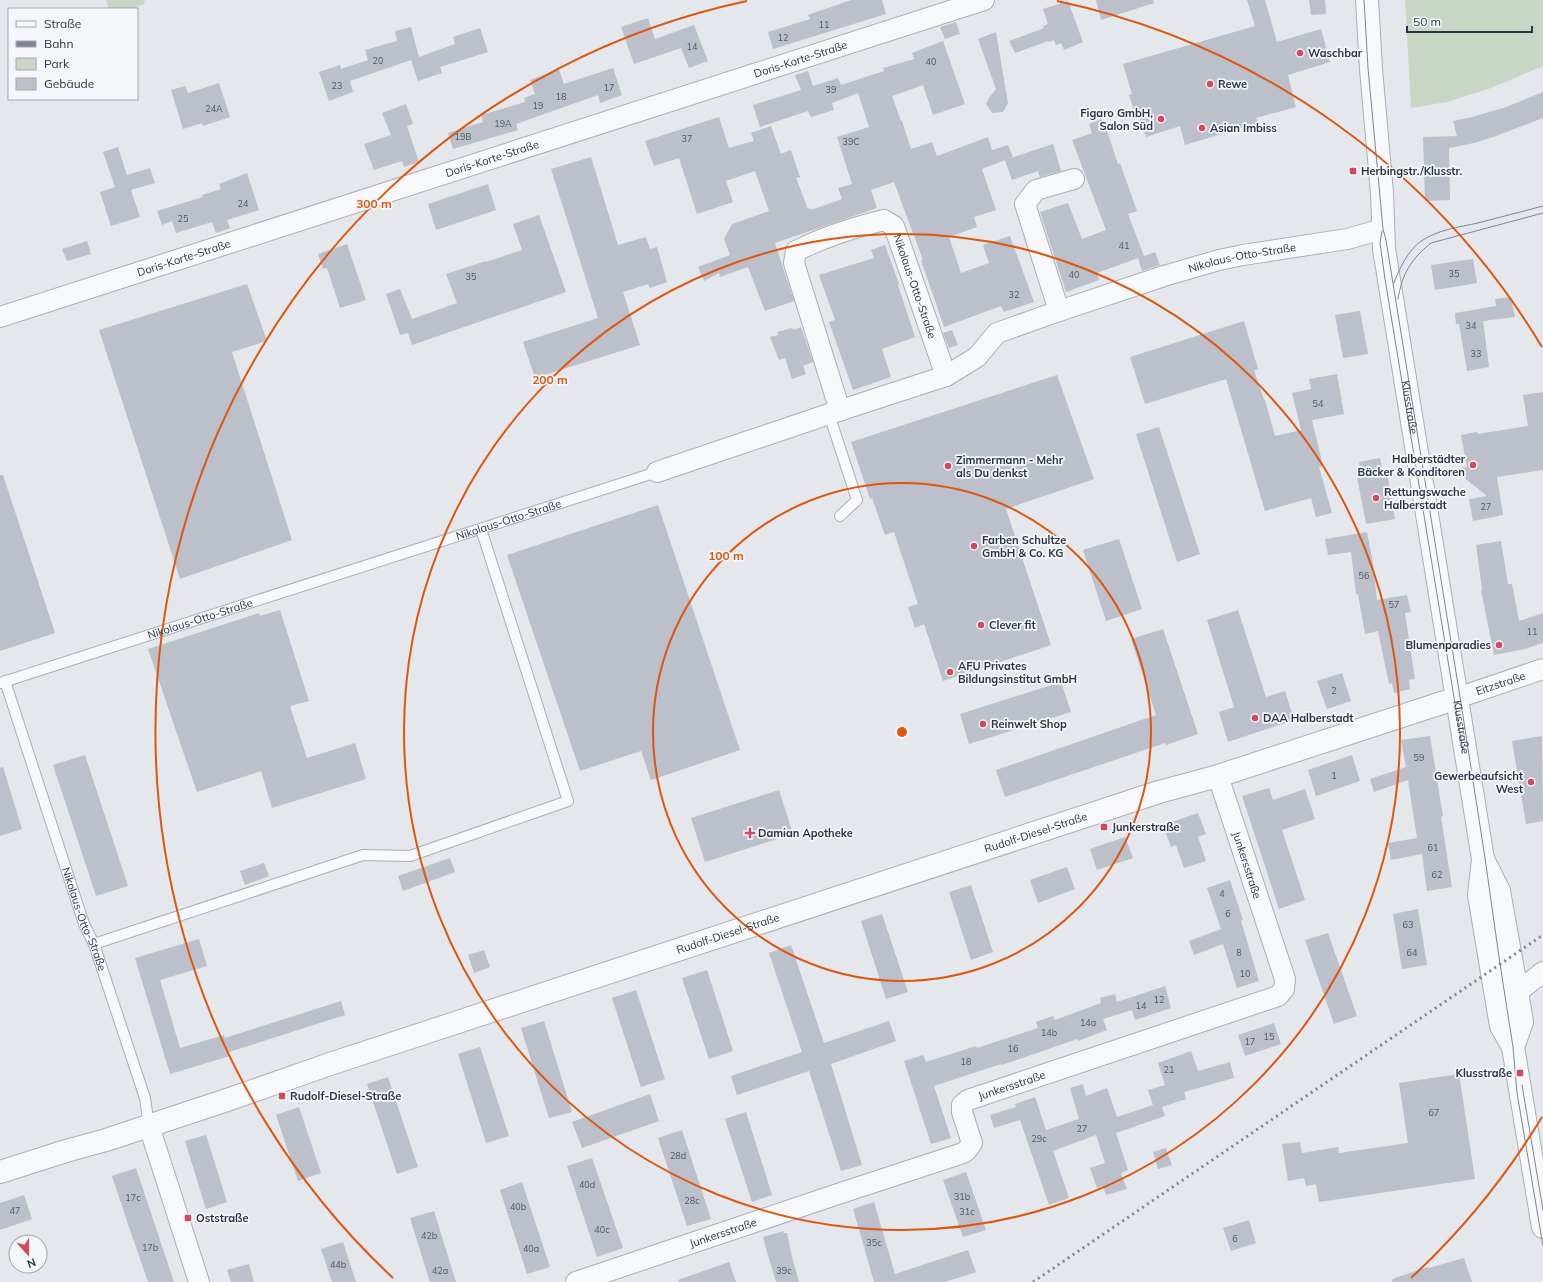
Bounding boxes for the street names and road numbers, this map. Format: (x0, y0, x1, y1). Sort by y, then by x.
street label: Doris-Korte-Straße (752, 38, 849, 81)
street label: Doris-Korte-Straße (444, 137, 541, 180)
street label: Nikolaus-Otto-Straße (890, 232, 939, 340)
street label: Doris-Korte-Straße (135, 236, 232, 279)
street label: Nikolaus-Otto-Straße (1187, 240, 1297, 276)
street label: Klusstraße (1398, 379, 1421, 435)
street label: Nikolaus-Otto-Straße (454, 496, 563, 543)
street label: Nikolaus-Otto-Straße (146, 595, 254, 642)
street label: Eitzstraße (1474, 668, 1527, 698)
street label: Klusstraße (1450, 699, 1473, 755)
street label: Rudolf-Diesel-Straße (982, 809, 1089, 856)
street label: Junkersstraße (1230, 830, 1264, 900)
street label: Nikolaus-Otto-Straße (59, 865, 109, 973)
street label: Rudolf-Diesel-Straße (675, 910, 781, 957)
street label: Junkersstraße (976, 1068, 1047, 1103)
street label: Junkersstraße (687, 1215, 758, 1250)

